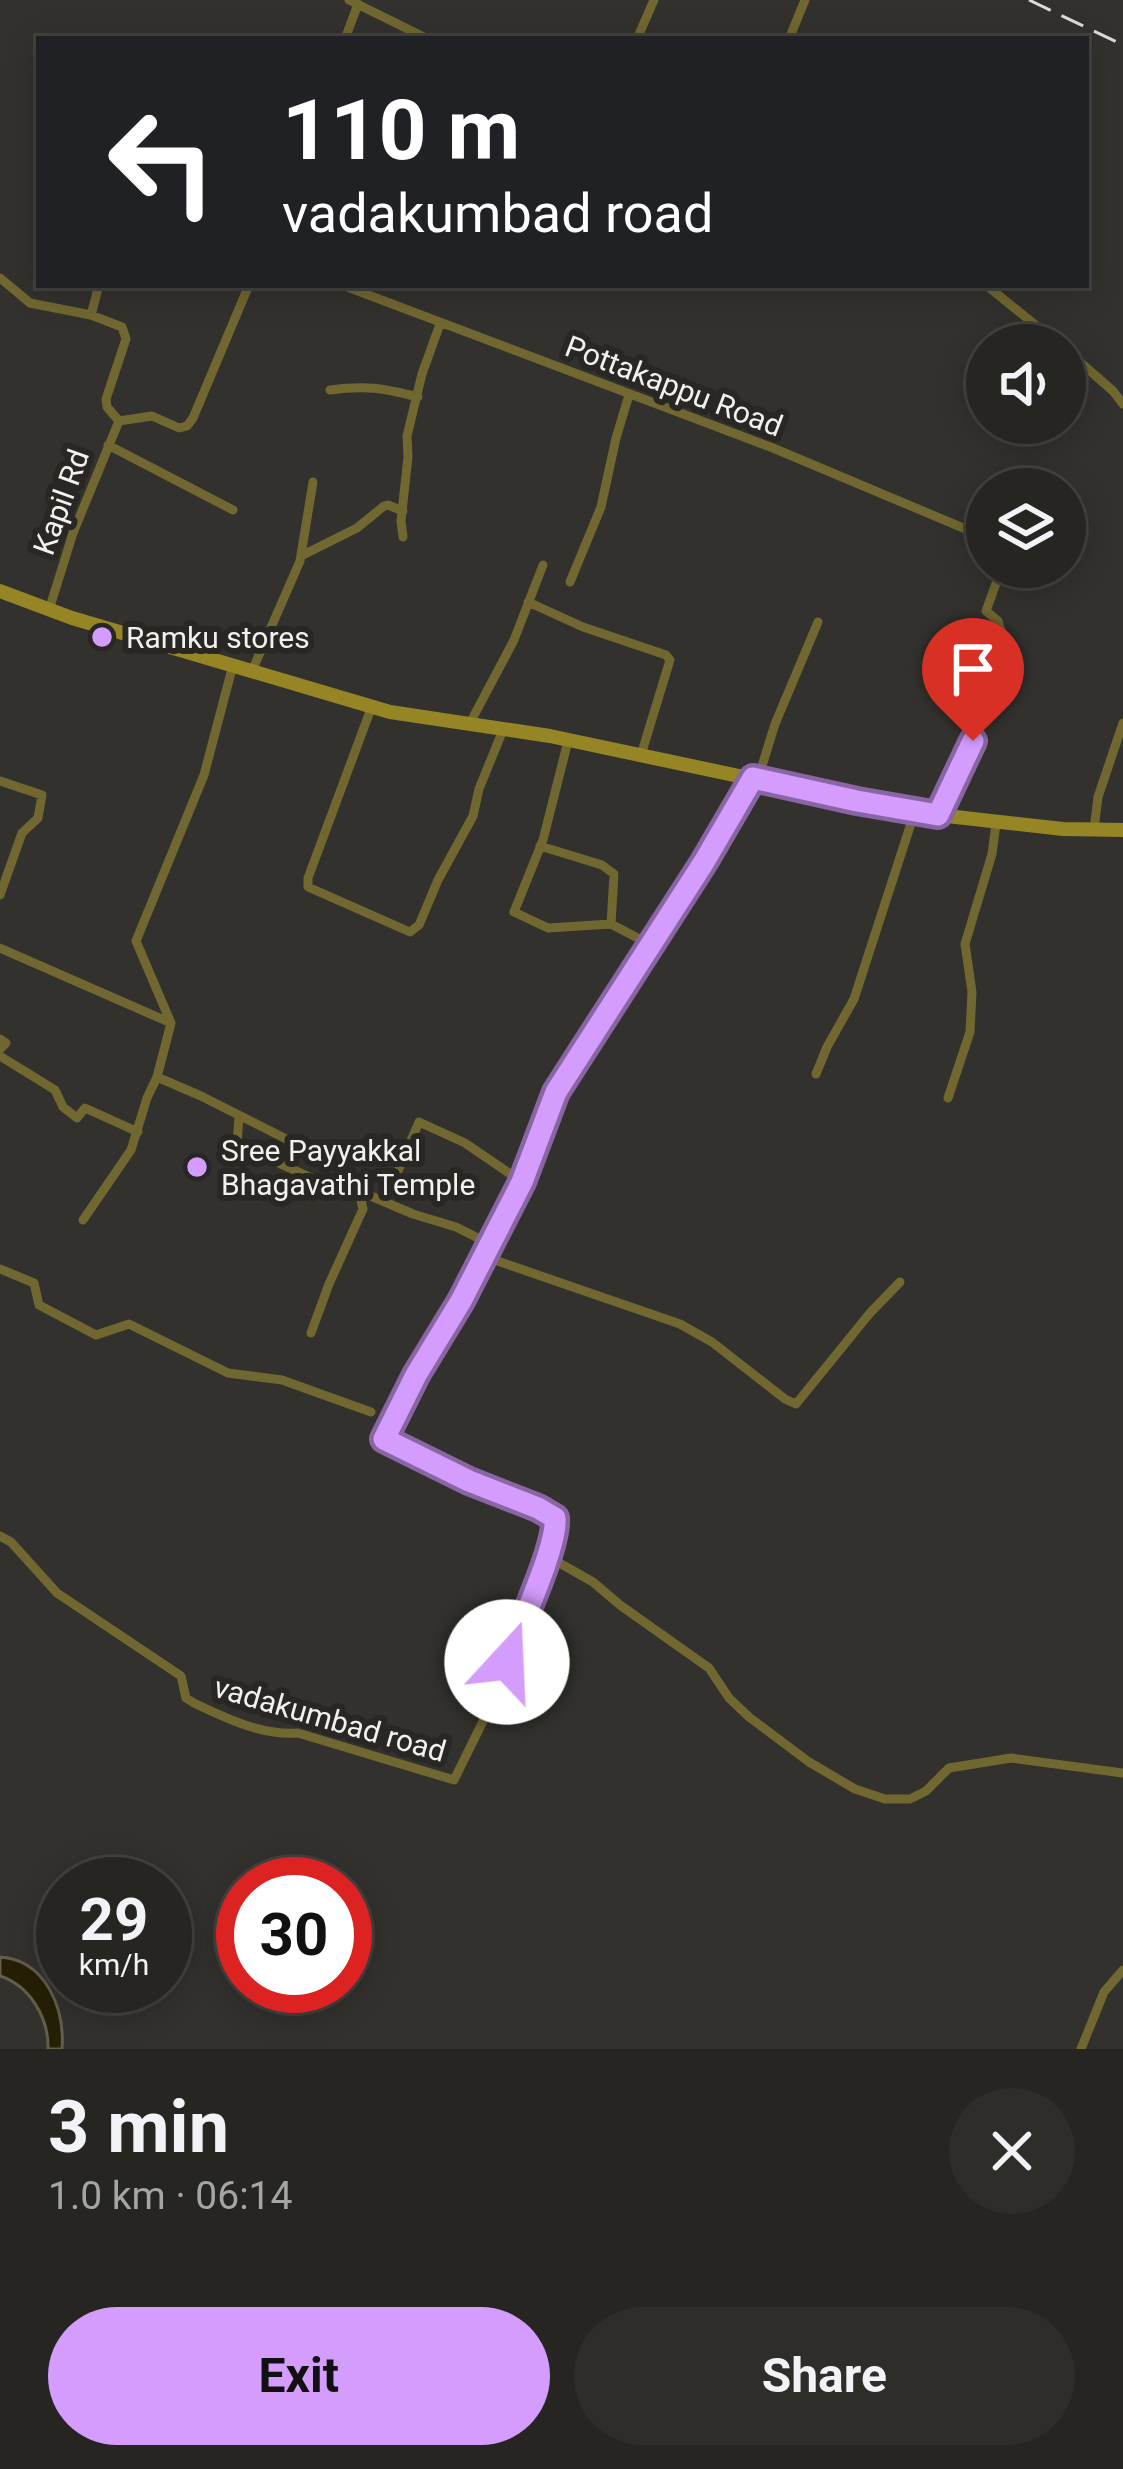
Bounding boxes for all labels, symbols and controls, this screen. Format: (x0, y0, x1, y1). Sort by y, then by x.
text: 110 m (282, 81, 520, 180)
icon: left (84, 84, 240, 240)
text: vadakumbad road (282, 182, 713, 245)
map controls (966, 324, 1086, 588)
button: sound (966, 324, 1086, 444)
street label: Pottakappu Road (560, 328, 788, 444)
street label: Kapil Rd (26, 445, 96, 559)
button: layers (966, 468, 1086, 588)
pin (922, 618, 1024, 741)
place label: Ramku stores (126, 620, 310, 655)
marker: Ramku stores (89, 624, 115, 650)
icon: arrive (940, 636, 1006, 702)
place label: Sree Payyakkal Bhagavathi Temple (221, 1133, 475, 1202)
marker: Sree Payyakkal Bhagavathi Temple (184, 1154, 210, 1180)
position arrow (444, 1599, 570, 1725)
street label: vadakumbad road (210, 1669, 450, 1769)
speed limit sign: 30 (216, 1857, 372, 2013)
text: 29 (80, 1884, 148, 1955)
text: km/h (79, 1947, 149, 1982)
text: 3 min (48, 2085, 229, 2170)
button: close (949, 2088, 1075, 2214)
text: 1.0 km · 06:14 (48, 2173, 292, 2219)
button: Exit (48, 2307, 550, 2445)
button: Share (574, 2307, 1075, 2445)

